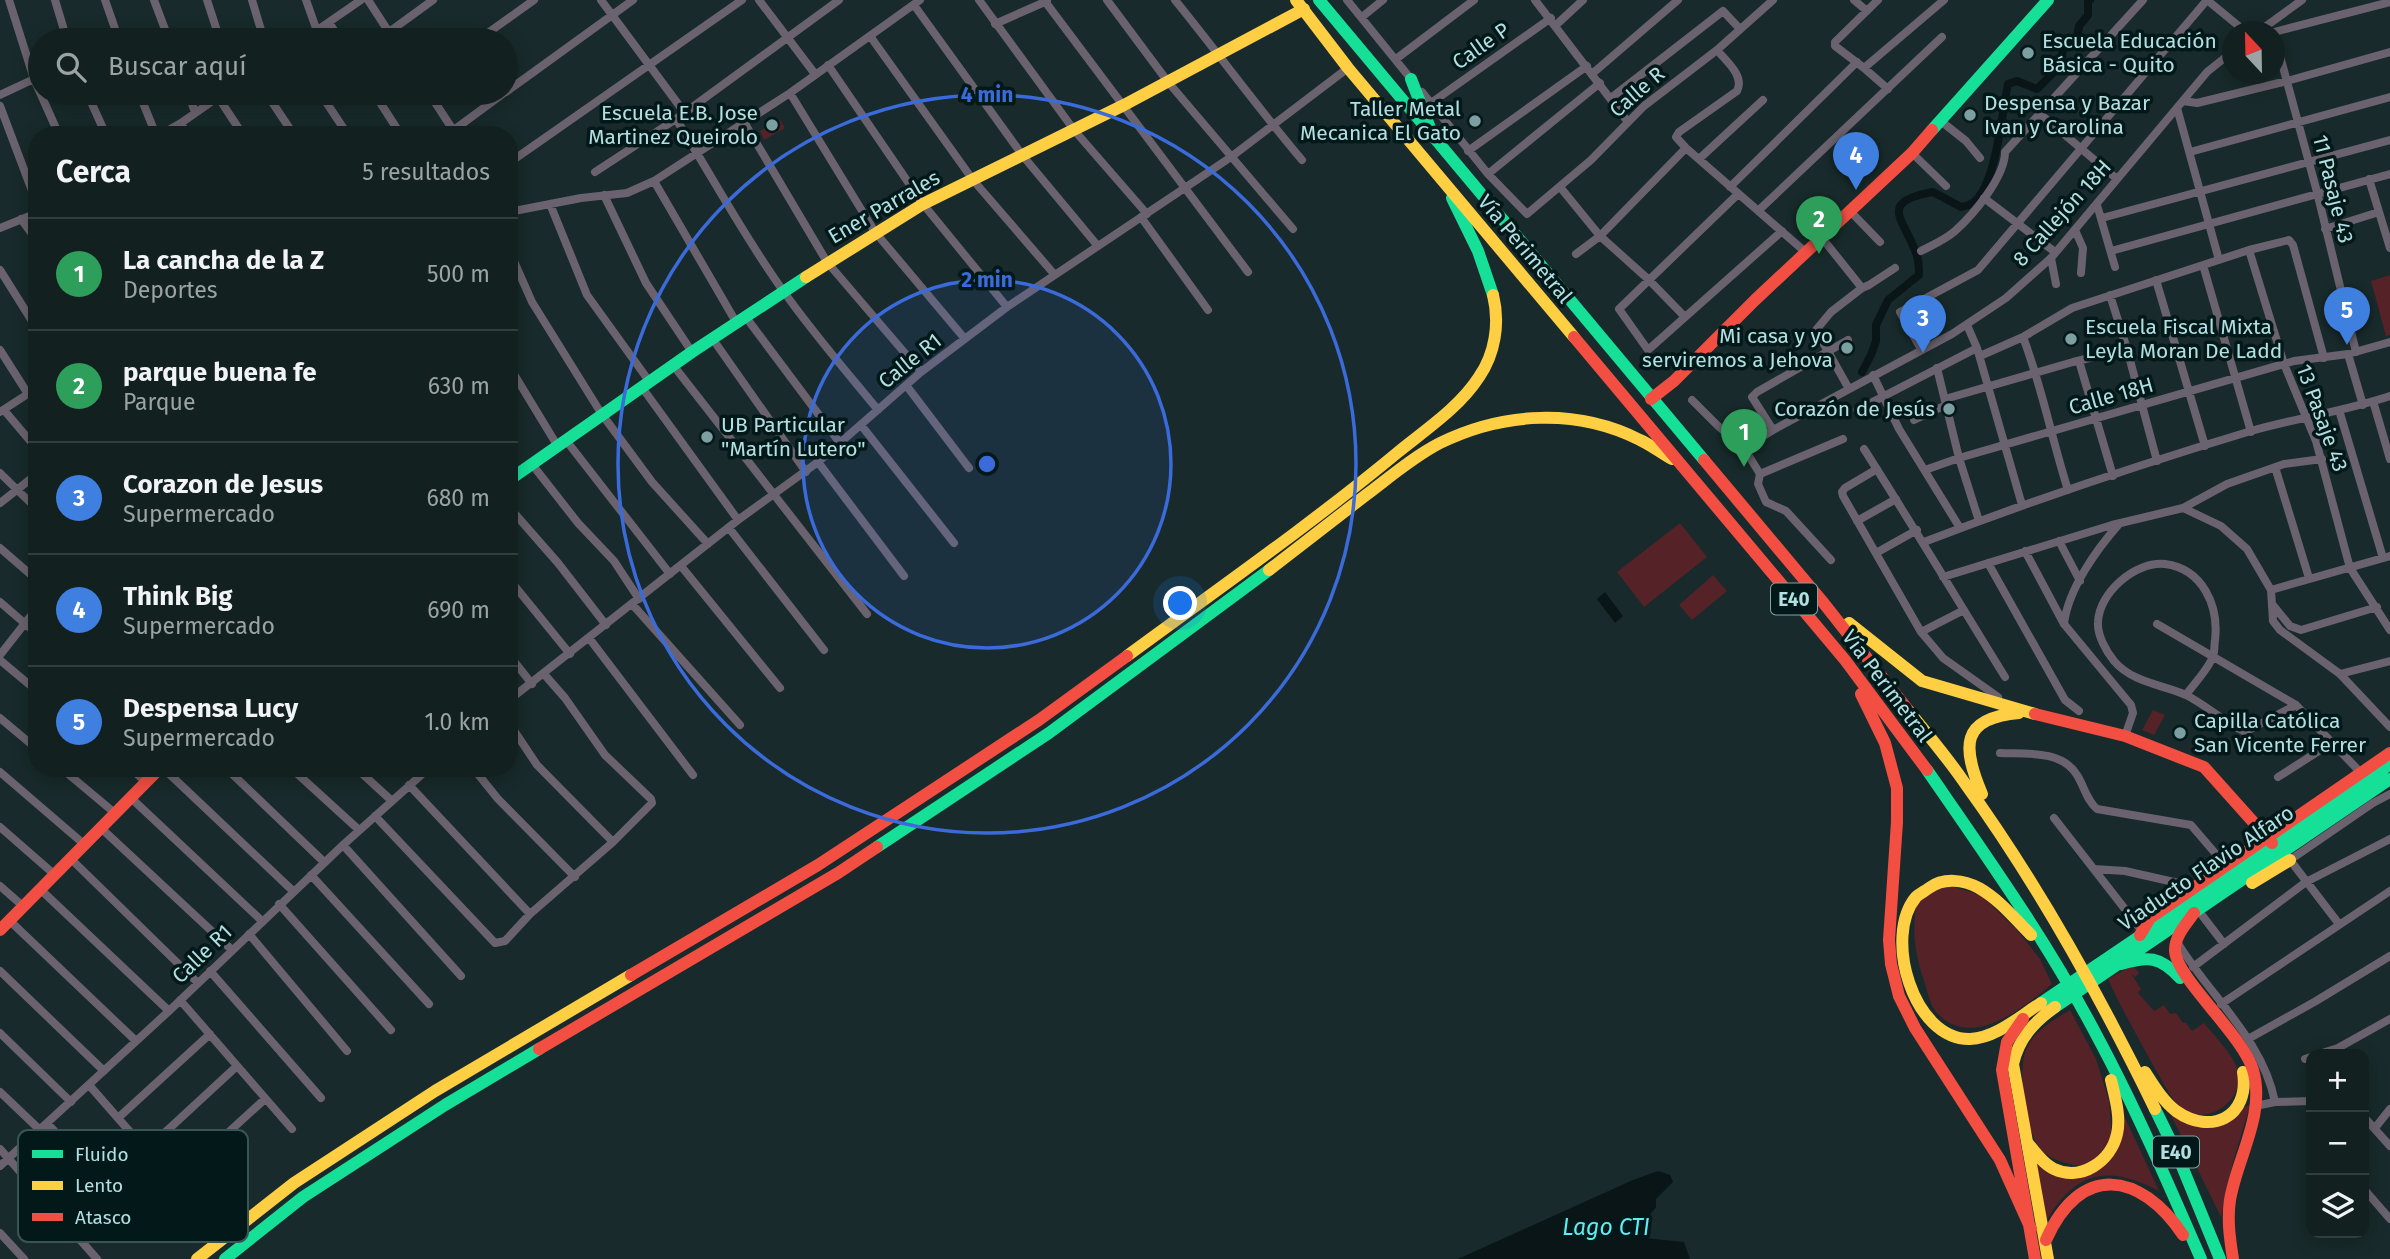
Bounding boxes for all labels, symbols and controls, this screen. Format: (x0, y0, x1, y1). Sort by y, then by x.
street label: Calle P (1447, 17, 1515, 75)
north arrow (2222, 21, 2285, 84)
search box (28, 28, 518, 105)
place label: Escuela Educación Básica - Quito (2042, 28, 2217, 78)
marker: Escuela Educación Básica - Quito (2020, 45, 2036, 61)
icon: search (52, 48, 90, 86)
text: Buscar aquí (108, 51, 246, 82)
street label: Calle R (1604, 61, 1670, 123)
text: 4 min (961, 82, 1013, 108)
place label: Despensa y Bazar Ivan y Carolina (1984, 90, 2150, 140)
place label: Taller Metal Mecanica El Gato (1300, 96, 1461, 146)
place label: Escuela E.B. Jose Martinez Queirolo (588, 100, 758, 150)
marker: Despensa y Bazar Ivan y Carolina (1962, 107, 1978, 123)
marker: Taller Metal Mecanica El Gato (1467, 113, 1483, 129)
marker: Escuela E.B. Jose Martinez Queirolo (764, 117, 780, 133)
pin: 4 (1833, 132, 1879, 190)
street label: 11 Pasaje 43 (2307, 132, 2359, 246)
text: Cerca (56, 154, 131, 190)
street label: 8 Callejón 18H (2007, 154, 2117, 272)
text: 5 resultados (362, 158, 490, 186)
street label: Ener Parrales (823, 164, 945, 249)
street label: Vía Perimetral (1472, 189, 1578, 309)
pin: 2 (1796, 196, 1842, 254)
text: La cancha de la Z (123, 245, 324, 276)
text: 1 (74, 260, 84, 288)
text: 500 m (427, 260, 490, 288)
text: 2 min (961, 267, 1013, 293)
text: Deportes (123, 276, 218, 304)
pin: 5 (2324, 287, 2370, 345)
pin: 3 (1900, 295, 1946, 353)
place label: Escuela Fiscal Mixta Leyla Moran De Ladd (2085, 314, 2282, 364)
place label: Mi casa y yo serviremos a Jehova (1642, 323, 1833, 373)
street label: Calle R1 (873, 328, 947, 394)
marker: Escuela Fiscal Mixta Leyla Moran De Ladd (2063, 331, 2079, 347)
marker: Mi casa y yo serviremos a Jehova (1839, 340, 1855, 356)
text: parque buena fe (123, 357, 317, 388)
street label: 13 Pasaje 43 (2291, 361, 2353, 475)
text: 2 (73, 372, 85, 400)
text: 630 m (428, 372, 490, 400)
street label: Calle 18H (2066, 372, 2156, 420)
text: Parque (123, 388, 195, 416)
place label: Corazón de Jesús (1774, 396, 1935, 422)
marker: Corazón de Jesús (1941, 401, 1957, 417)
pin: 1 (1721, 409, 1767, 467)
place label: UB Particular "Martín Lutero" (721, 412, 866, 462)
marker: UB Particular "Martín Lutero" (699, 429, 715, 445)
centre of rings (975, 452, 999, 476)
text: Corazon de Jesus (123, 469, 323, 500)
text: 3 (73, 484, 85, 512)
text: 680 m (426, 484, 490, 512)
text: Supermercado (123, 500, 275, 528)
text: Think Big (123, 581, 233, 612)
road number: E40 (1771, 584, 1817, 614)
your location (1163, 586, 1197, 620)
text: 4 (73, 596, 86, 624)
text: 690 m (427, 596, 490, 624)
text: Supermercado (123, 612, 275, 640)
street label: Vía Perimetral (1836, 625, 1938, 747)
text: Despensa Lucy (123, 693, 298, 724)
text: 5 (73, 708, 85, 736)
text: 1.0 km (424, 708, 490, 736)
place label: Capilla Católica San Vicente Ferrer (2194, 708, 2366, 758)
text: Supermercado (123, 724, 275, 752)
marker: Capilla Católica San Vicente Ferrer (2172, 725, 2188, 741)
street label: Viaducto Flavio Alfaro (2113, 800, 2299, 936)
street label: Calle R1 (167, 919, 237, 989)
map controls (2306, 1049, 2369, 1238)
button: + (2306, 1049, 2369, 1112)
button: − (2306, 1112, 2369, 1175)
legend (18, 1130, 248, 1242)
road number: E40 (2153, 1136, 2199, 1168)
text: Fluido (75, 1143, 129, 1166)
text: Lento (75, 1174, 123, 1197)
button: layers (2306, 1175, 2369, 1238)
text: Atasco (75, 1206, 131, 1229)
water label: Lago CTI (1562, 1213, 1650, 1241)

